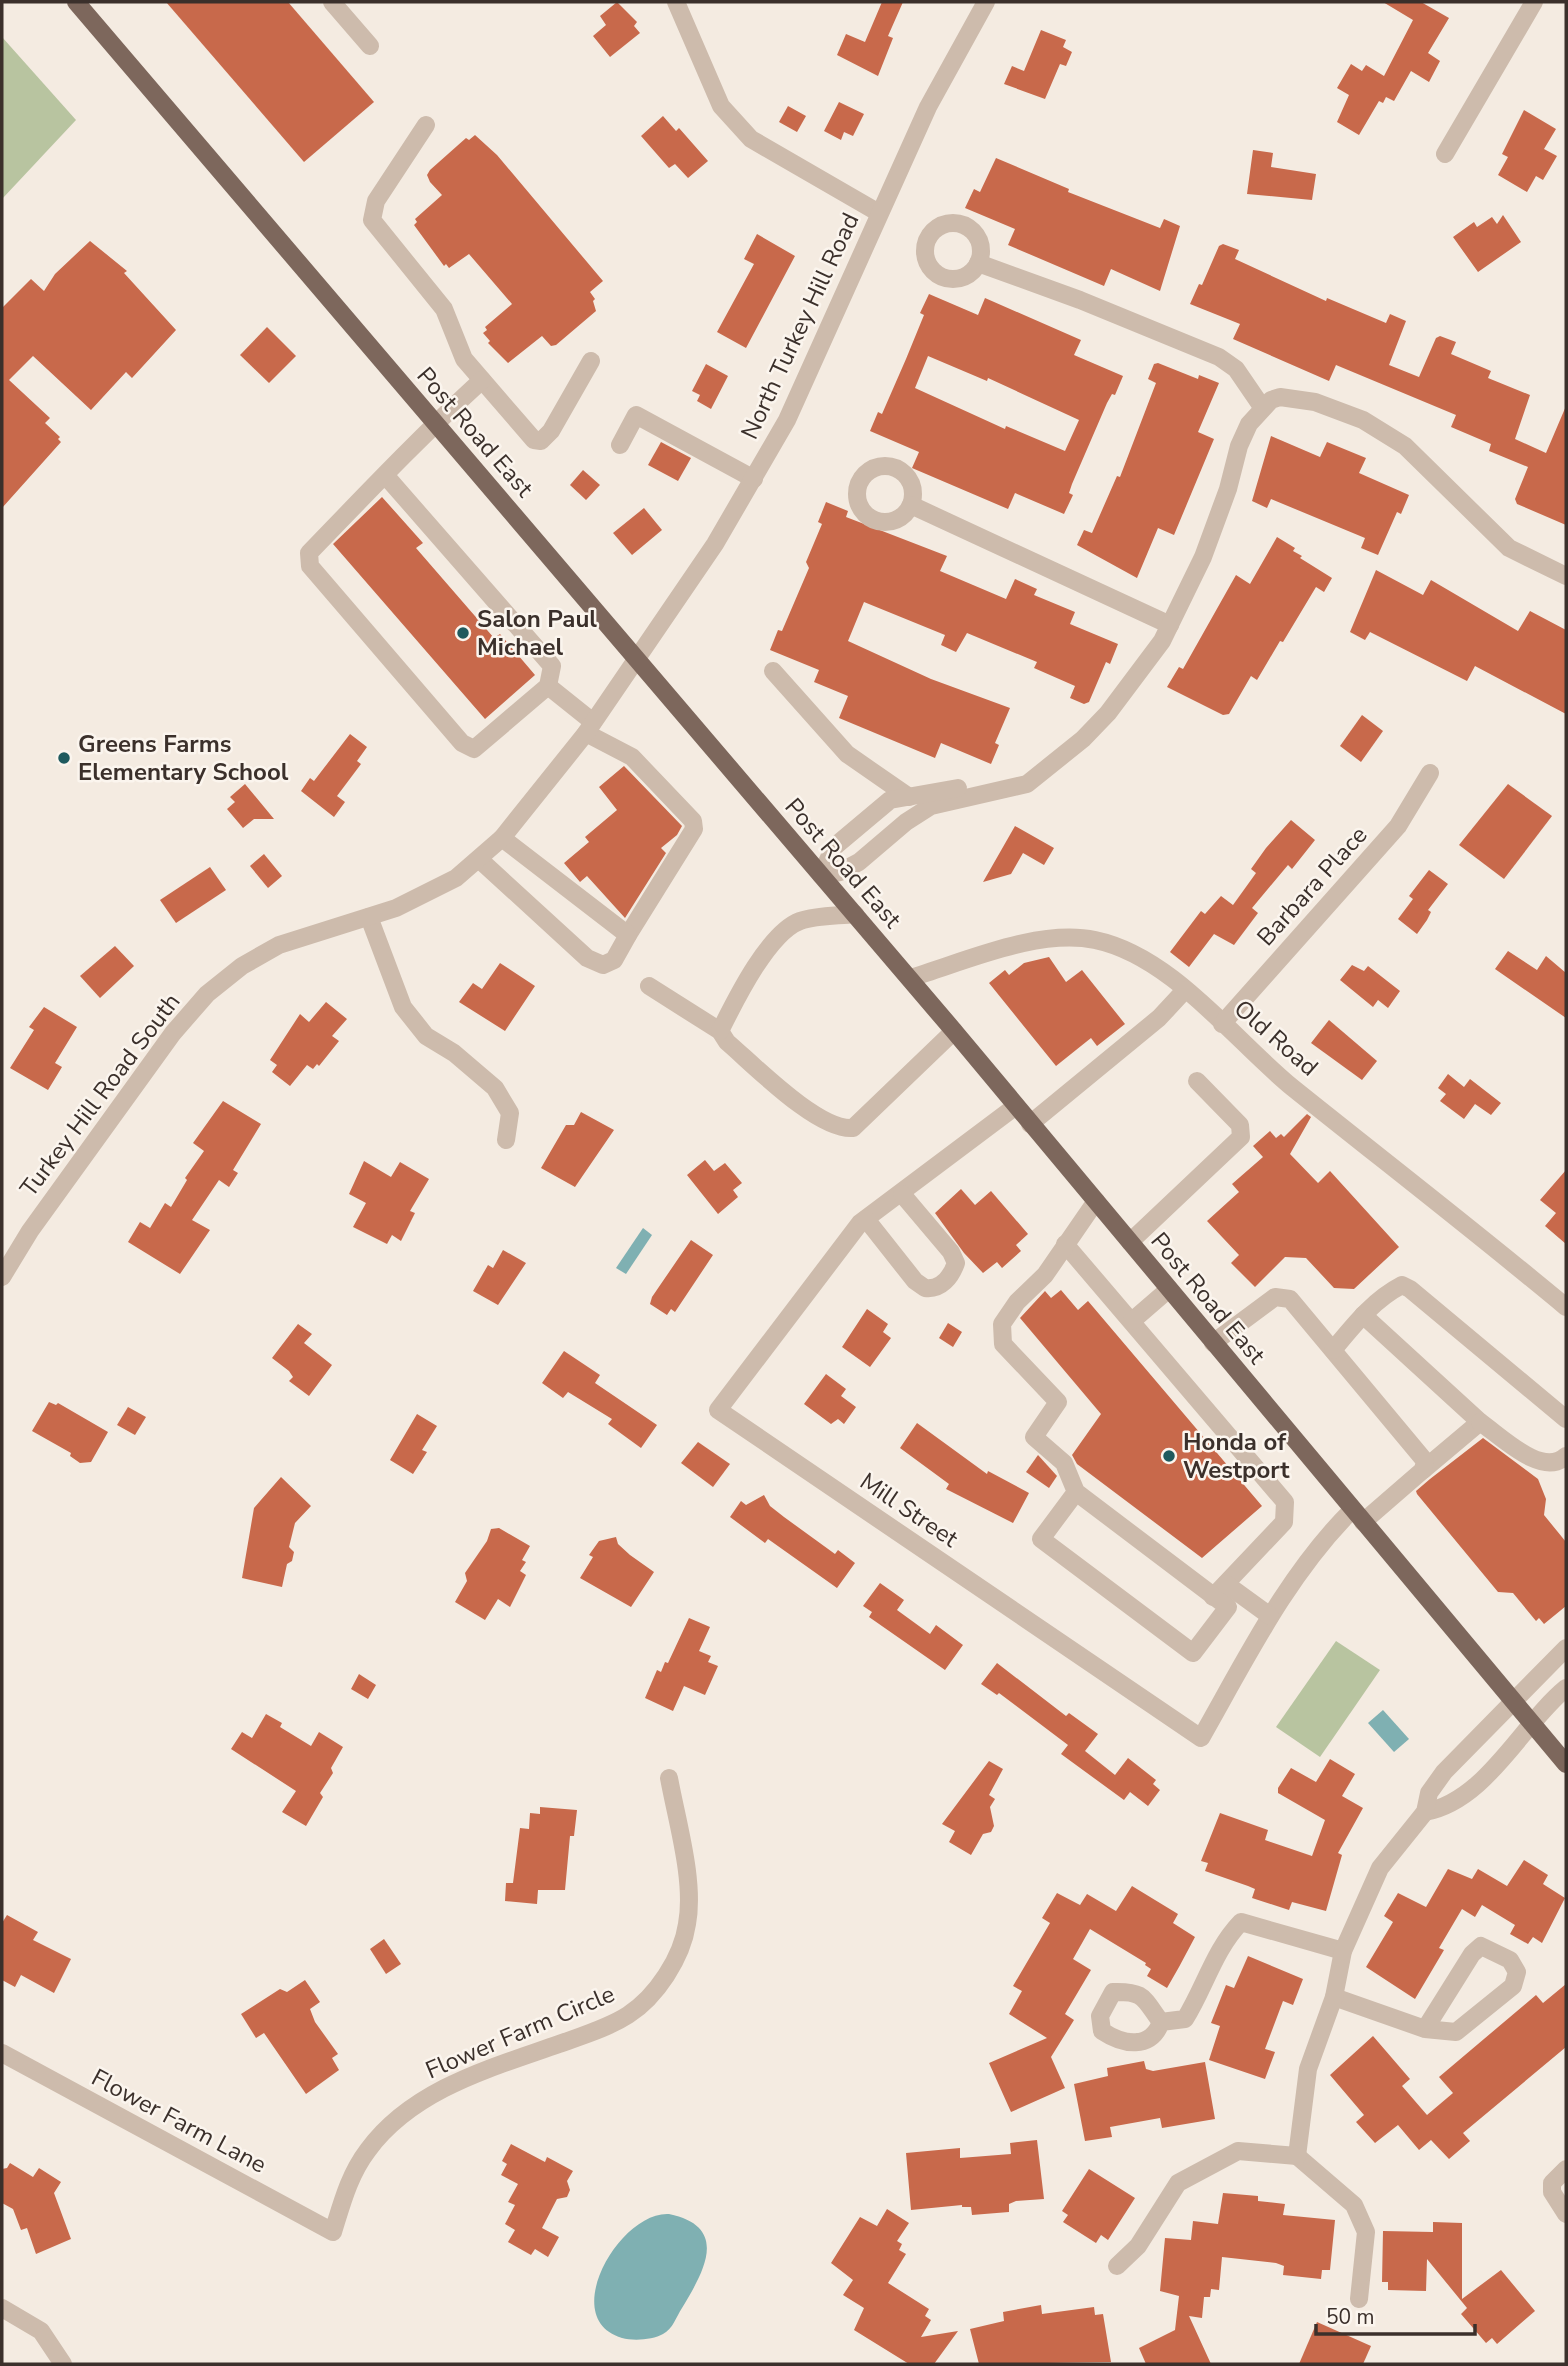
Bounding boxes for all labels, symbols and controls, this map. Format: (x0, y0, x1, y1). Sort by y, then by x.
street label: North Turkey Hill Road (733, 208, 867, 444)
street label: Post Road East (410, 360, 541, 504)
place label: Salon Paul Michael (477, 603, 597, 663)
marker: Salon Paul Michael (455, 625, 471, 641)
place label: Greens Farms Elementary School (78, 728, 289, 788)
marker: Greens Farms Elementary School (56, 750, 72, 766)
street label: Post Road East (778, 791, 909, 935)
street label: Barbara Place (1250, 819, 1374, 953)
street label: Turkey Hill Road South (13, 987, 187, 1203)
street label: Old Road (1227, 993, 1325, 1083)
street label: Post Road East (1144, 1226, 1273, 1371)
place label: Honda of Westport (1183, 1426, 1290, 1486)
marker: Honda of Westport (1161, 1448, 1177, 1464)
street label: Mill Street (854, 1465, 965, 1555)
street label: Flower Farm Circle (421, 1978, 619, 2086)
street label: Flower Farm Lane (86, 2061, 272, 2181)
scale bar (1316, 2292, 1475, 2336)
text: 50 m (1326, 2303, 1375, 2331)

